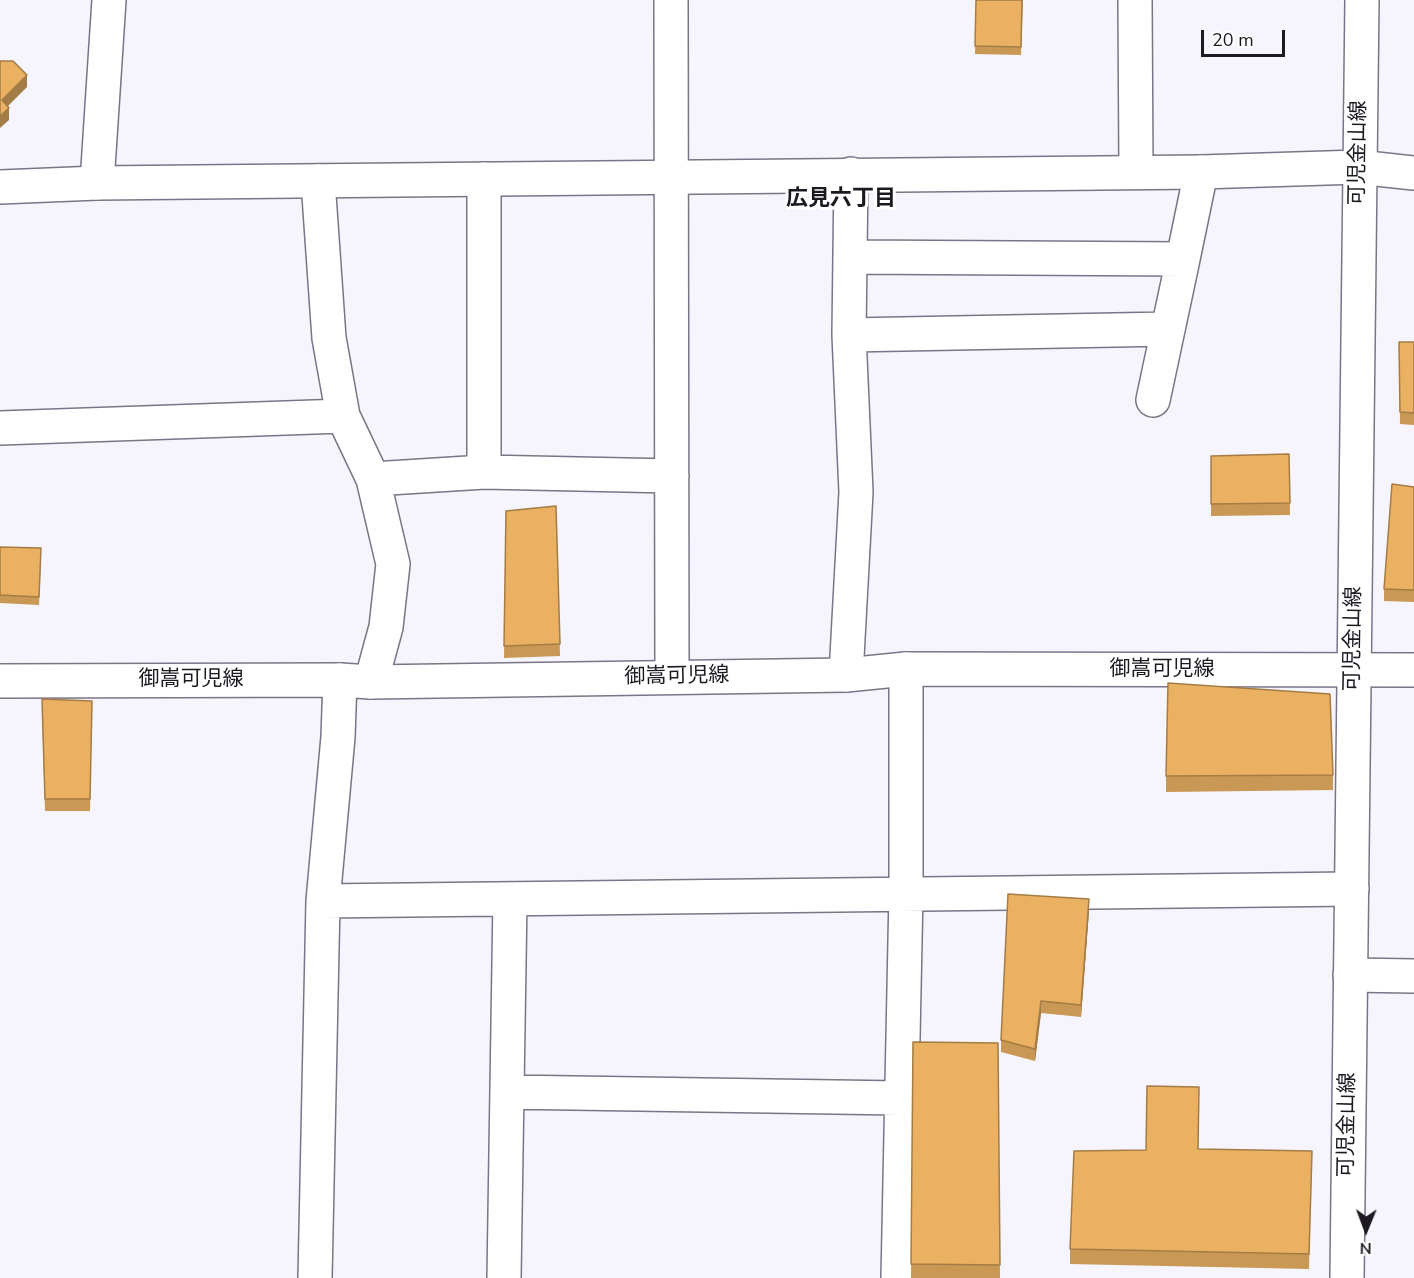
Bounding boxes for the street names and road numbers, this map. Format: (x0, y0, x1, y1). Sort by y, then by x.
street label: 可児金山線 (1345, 100, 1373, 206)
street label: 可児金山線 (1340, 586, 1368, 692)
street label: 御嵩可児線 (1110, 657, 1214, 683)
street label: 御嵩可児線 (624, 663, 730, 691)
street label: 御嵩可児線 (139, 667, 243, 693)
street label: 可児金山線 (1334, 1072, 1362, 1178)

